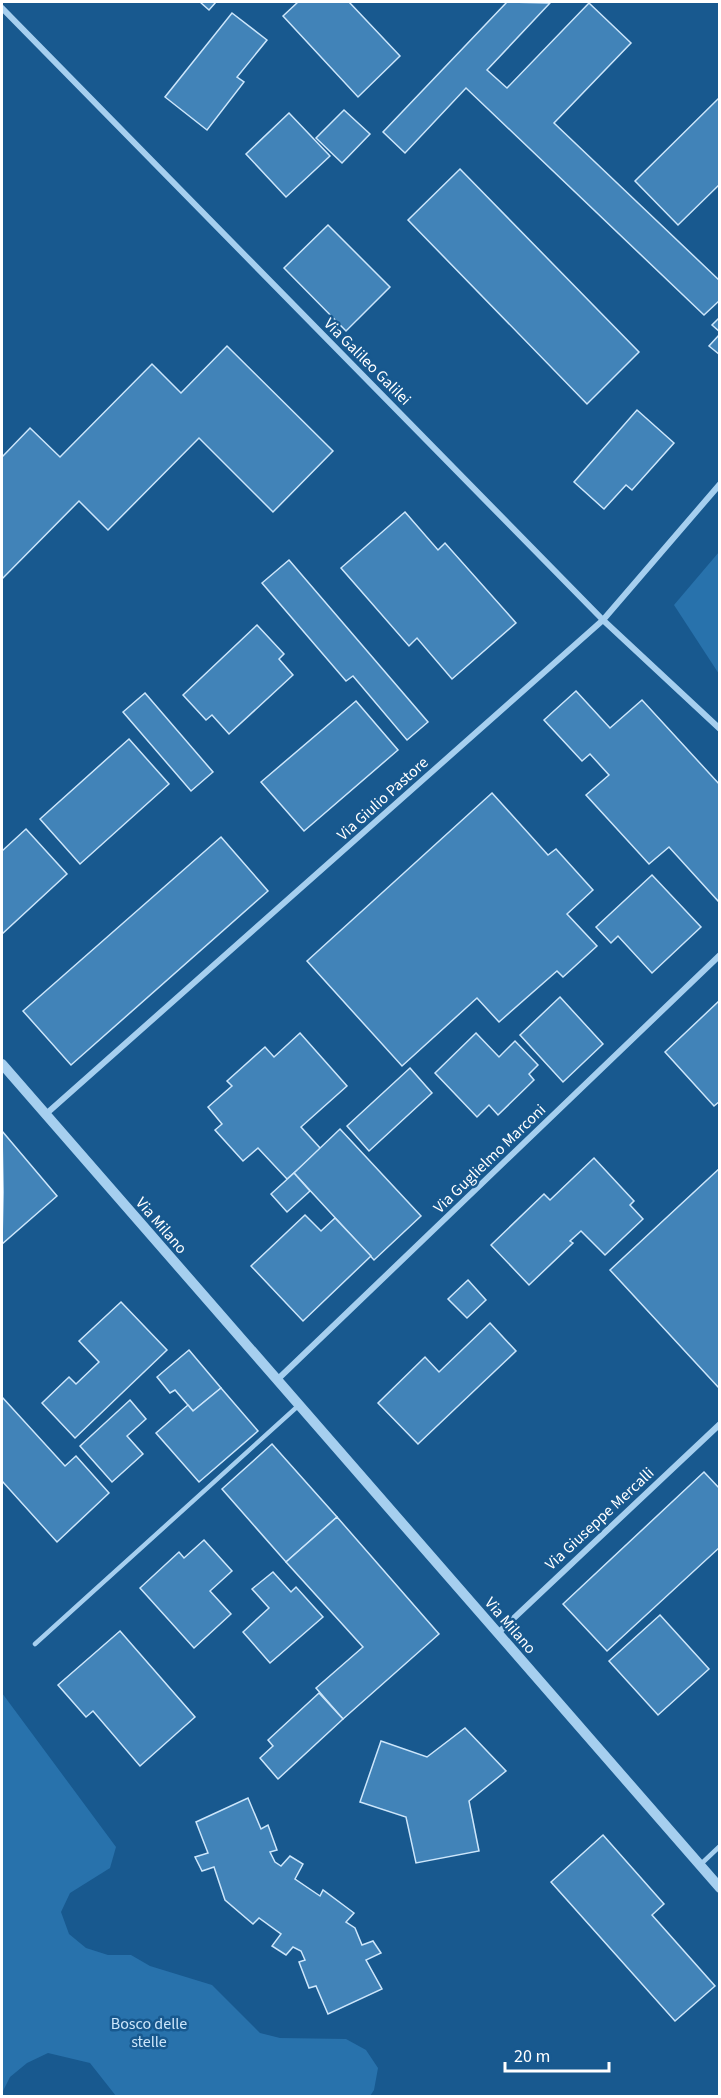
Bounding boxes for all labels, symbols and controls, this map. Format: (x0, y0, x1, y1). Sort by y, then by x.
street label: Via Galileo Galilei (319, 313, 416, 410)
street label: Via Giulio Pastore (332, 752, 433, 846)
street label: Via Guglielmo Marconi (429, 1099, 551, 1218)
street label: Via Milano (130, 1193, 192, 1259)
street label: Via Giuseppe Mercalli (540, 1462, 659, 1575)
street label: Via Milano (479, 1593, 541, 1659)
park label: Bosco delle stelle (111, 2013, 187, 2053)
scale bar (505, 2035, 608, 2073)
text: 20 m (514, 2044, 550, 2069)

